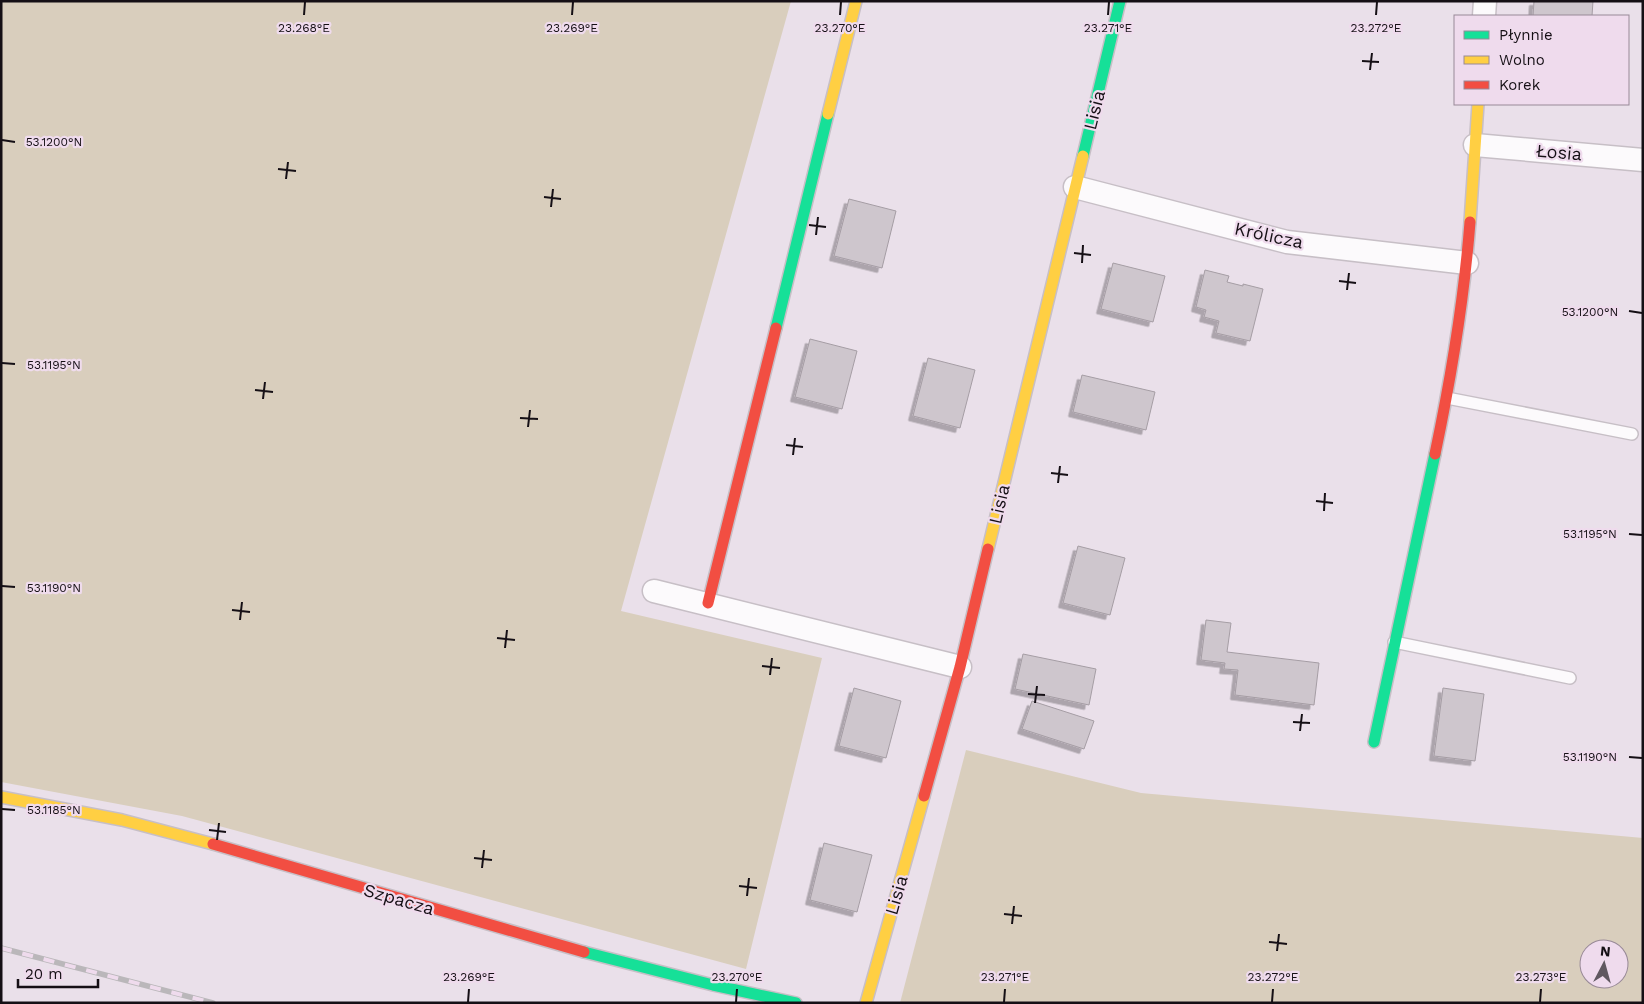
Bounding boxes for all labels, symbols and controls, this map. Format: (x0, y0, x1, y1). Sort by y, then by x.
legend (1454, 15, 1629, 105)
text: 23.268°E (278, 21, 330, 35)
text: 23.269°E (546, 21, 598, 35)
text: 23.270°E (814, 21, 866, 35)
text: 23.271°E (1084, 21, 1133, 35)
text: 23.272°E (1351, 21, 1402, 35)
text: Płynnie (1499, 26, 1553, 44)
text: Wolno (1499, 51, 1545, 69)
text: Korek (1499, 76, 1541, 94)
street label: Lisia (1079, 88, 1109, 132)
text: 53.1200°N (26, 135, 82, 149)
street label: Łosia (1535, 140, 1583, 164)
street label: Królicza (1233, 217, 1305, 253)
text: 53.1200°N (1562, 305, 1618, 319)
text: 53.1195°N (27, 358, 81, 372)
street label: Lisia (984, 482, 1014, 526)
text: 53.1195°N (1563, 527, 1617, 541)
text: 53.1190°N (27, 581, 81, 595)
text: 53.1190°N (1563, 750, 1617, 764)
text: 53.1185°N (27, 803, 81, 817)
street label: Lisia (880, 873, 912, 917)
street label: Szpacza (361, 879, 437, 919)
north arrow (1579, 939, 1629, 989)
text: N (1599, 943, 1611, 960)
scale bar (18, 956, 98, 988)
text: 20 m (25, 965, 63, 983)
text: 23.269°E (443, 970, 495, 984)
text: 23.270°E (711, 970, 763, 984)
text: 23.271°E (981, 970, 1030, 984)
text: 23.272°E (1248, 970, 1299, 984)
text: 23.273°E (1516, 970, 1567, 984)

